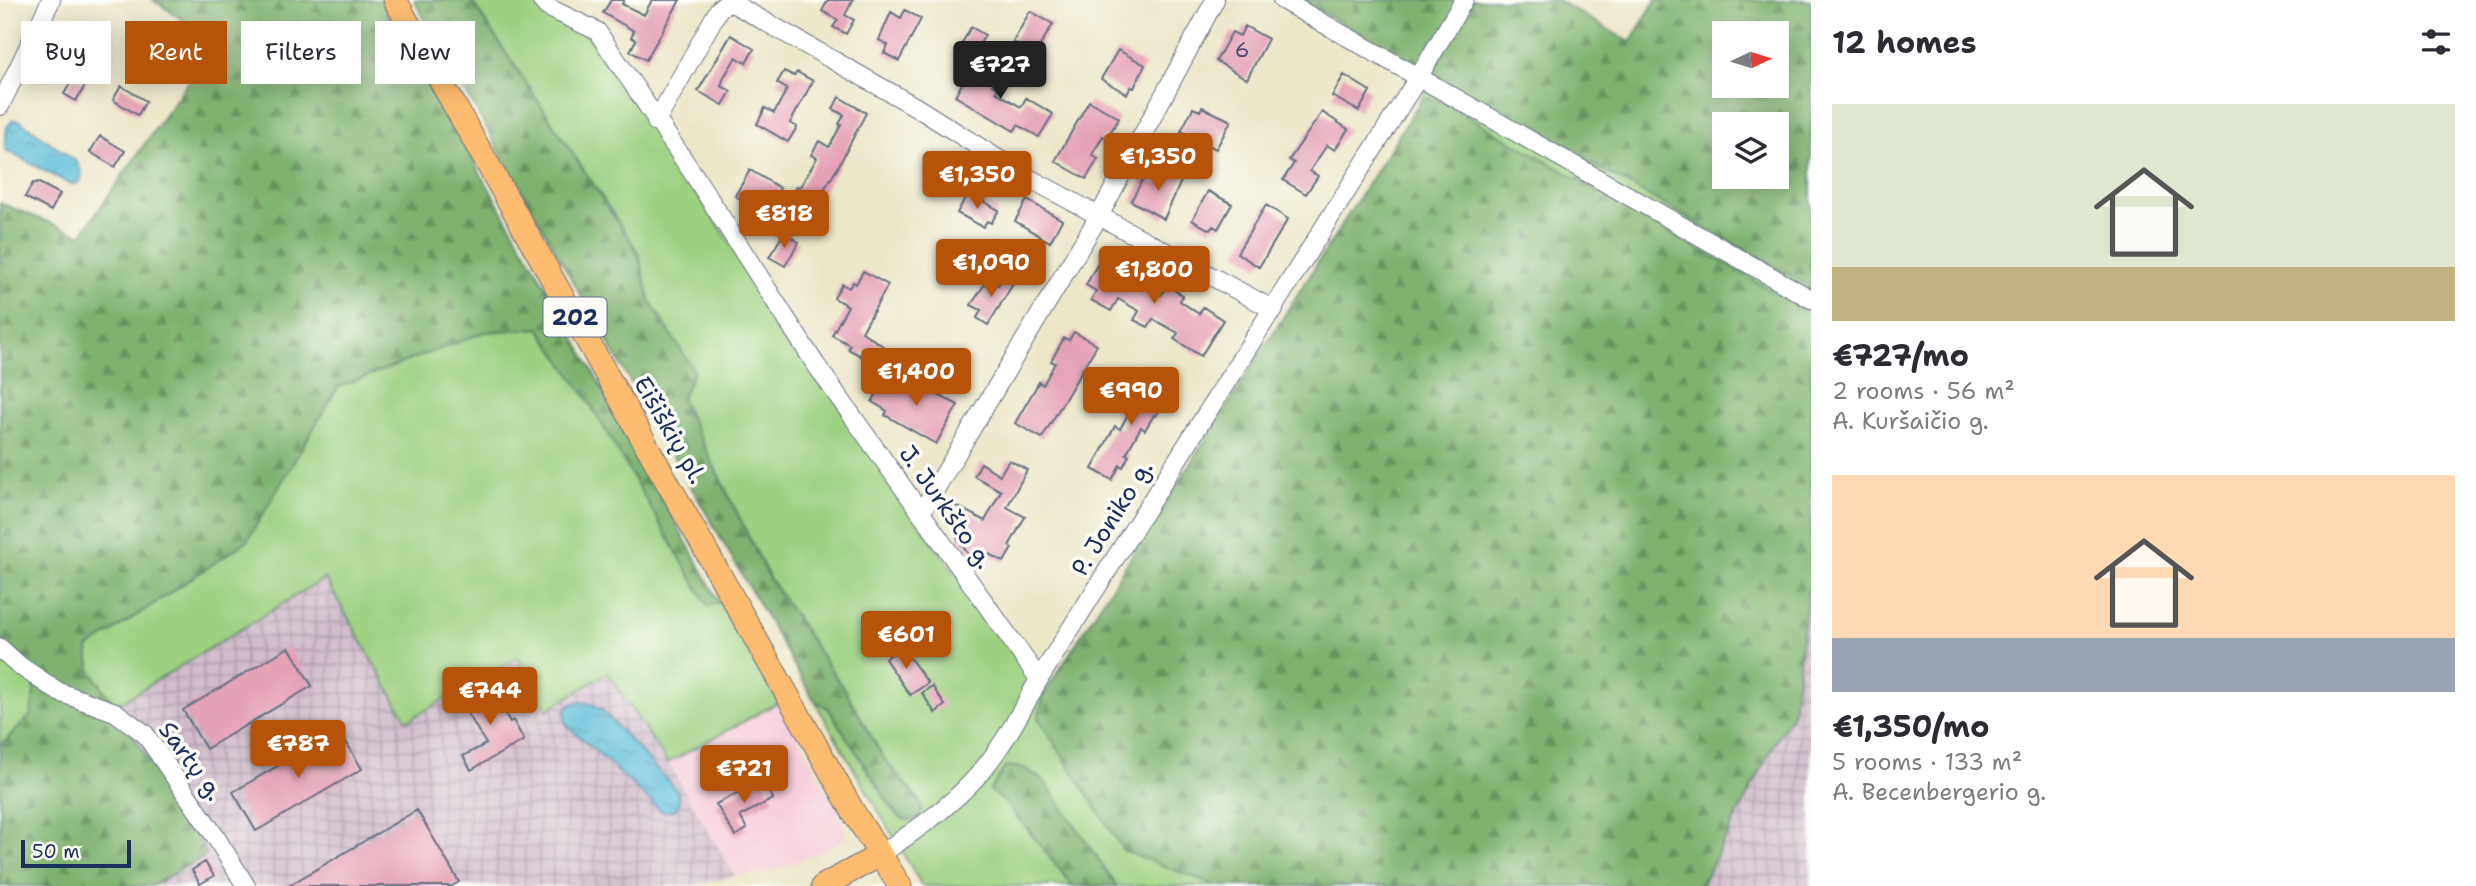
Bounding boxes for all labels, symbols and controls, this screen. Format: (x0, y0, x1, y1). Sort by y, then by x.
chip: Buy (21, 21, 111, 84)
chip: Rent (125, 21, 227, 84)
chip: Filters (241, 21, 361, 84)
chip: New (375, 21, 475, 84)
north arrow (1712, 21, 1788, 98)
map controls (1712, 21, 1789, 189)
text: 12 homes (1832, 22, 1976, 63)
icon: filters (2417, 23, 2455, 61)
house number: 6 (1235, 36, 1249, 64)
pin: €727 (959, 42, 1041, 101)
text: €727 (969, 49, 1031, 79)
button: layers (1712, 112, 1789, 189)
pin: €1,350 (1101, 134, 1215, 193)
text: €1,350 (1120, 141, 1196, 171)
icon: home (2081, 149, 2207, 275)
pin: €1,350 (920, 152, 1034, 211)
text: €1,350 (939, 159, 1015, 189)
pin: €818 (743, 190, 825, 250)
text: €818 (755, 198, 813, 228)
pin: €1,090 (934, 240, 1048, 299)
pin: €1,800 (1097, 246, 1211, 306)
text: €1,090 (952, 247, 1030, 277)
text: €1,800 (1115, 254, 1193, 284)
road number: 202 (544, 298, 606, 336)
text: €727/mo (1832, 335, 1969, 376)
pin: €1,400 (859, 348, 973, 408)
text: €1,400 (877, 356, 955, 386)
pin: €990 (1090, 368, 1172, 427)
street label: Eišiškių pl. (626, 371, 714, 489)
text: €990 (1099, 375, 1163, 405)
text: 2 rooms · 56 m² (1832, 376, 2015, 406)
text: A. Kuršaičio g. (1832, 406, 1989, 436)
street label: J. Jurkšto g. (892, 439, 1000, 575)
street label: P. Joniko g. (1064, 454, 1160, 582)
icon: home (2081, 520, 2207, 646)
pin: €601 (865, 612, 947, 671)
text: €601 (877, 619, 935, 649)
pin: €744 (449, 668, 531, 727)
text: €744 (458, 675, 522, 705)
text: €1,350/mo (1832, 706, 1989, 747)
street label: Sartų g. (151, 715, 231, 807)
pin: €787 (257, 720, 339, 780)
text: €787 (266, 728, 330, 758)
pin: €721 (703, 746, 785, 805)
text: 5 rooms · 133 m² (1832, 747, 2022, 777)
text: €721 (716, 753, 772, 783)
text: A. Becenbergerio g. (1832, 777, 2046, 807)
scale bar (21, 837, 131, 869)
text: 50 m (32, 839, 80, 864)

